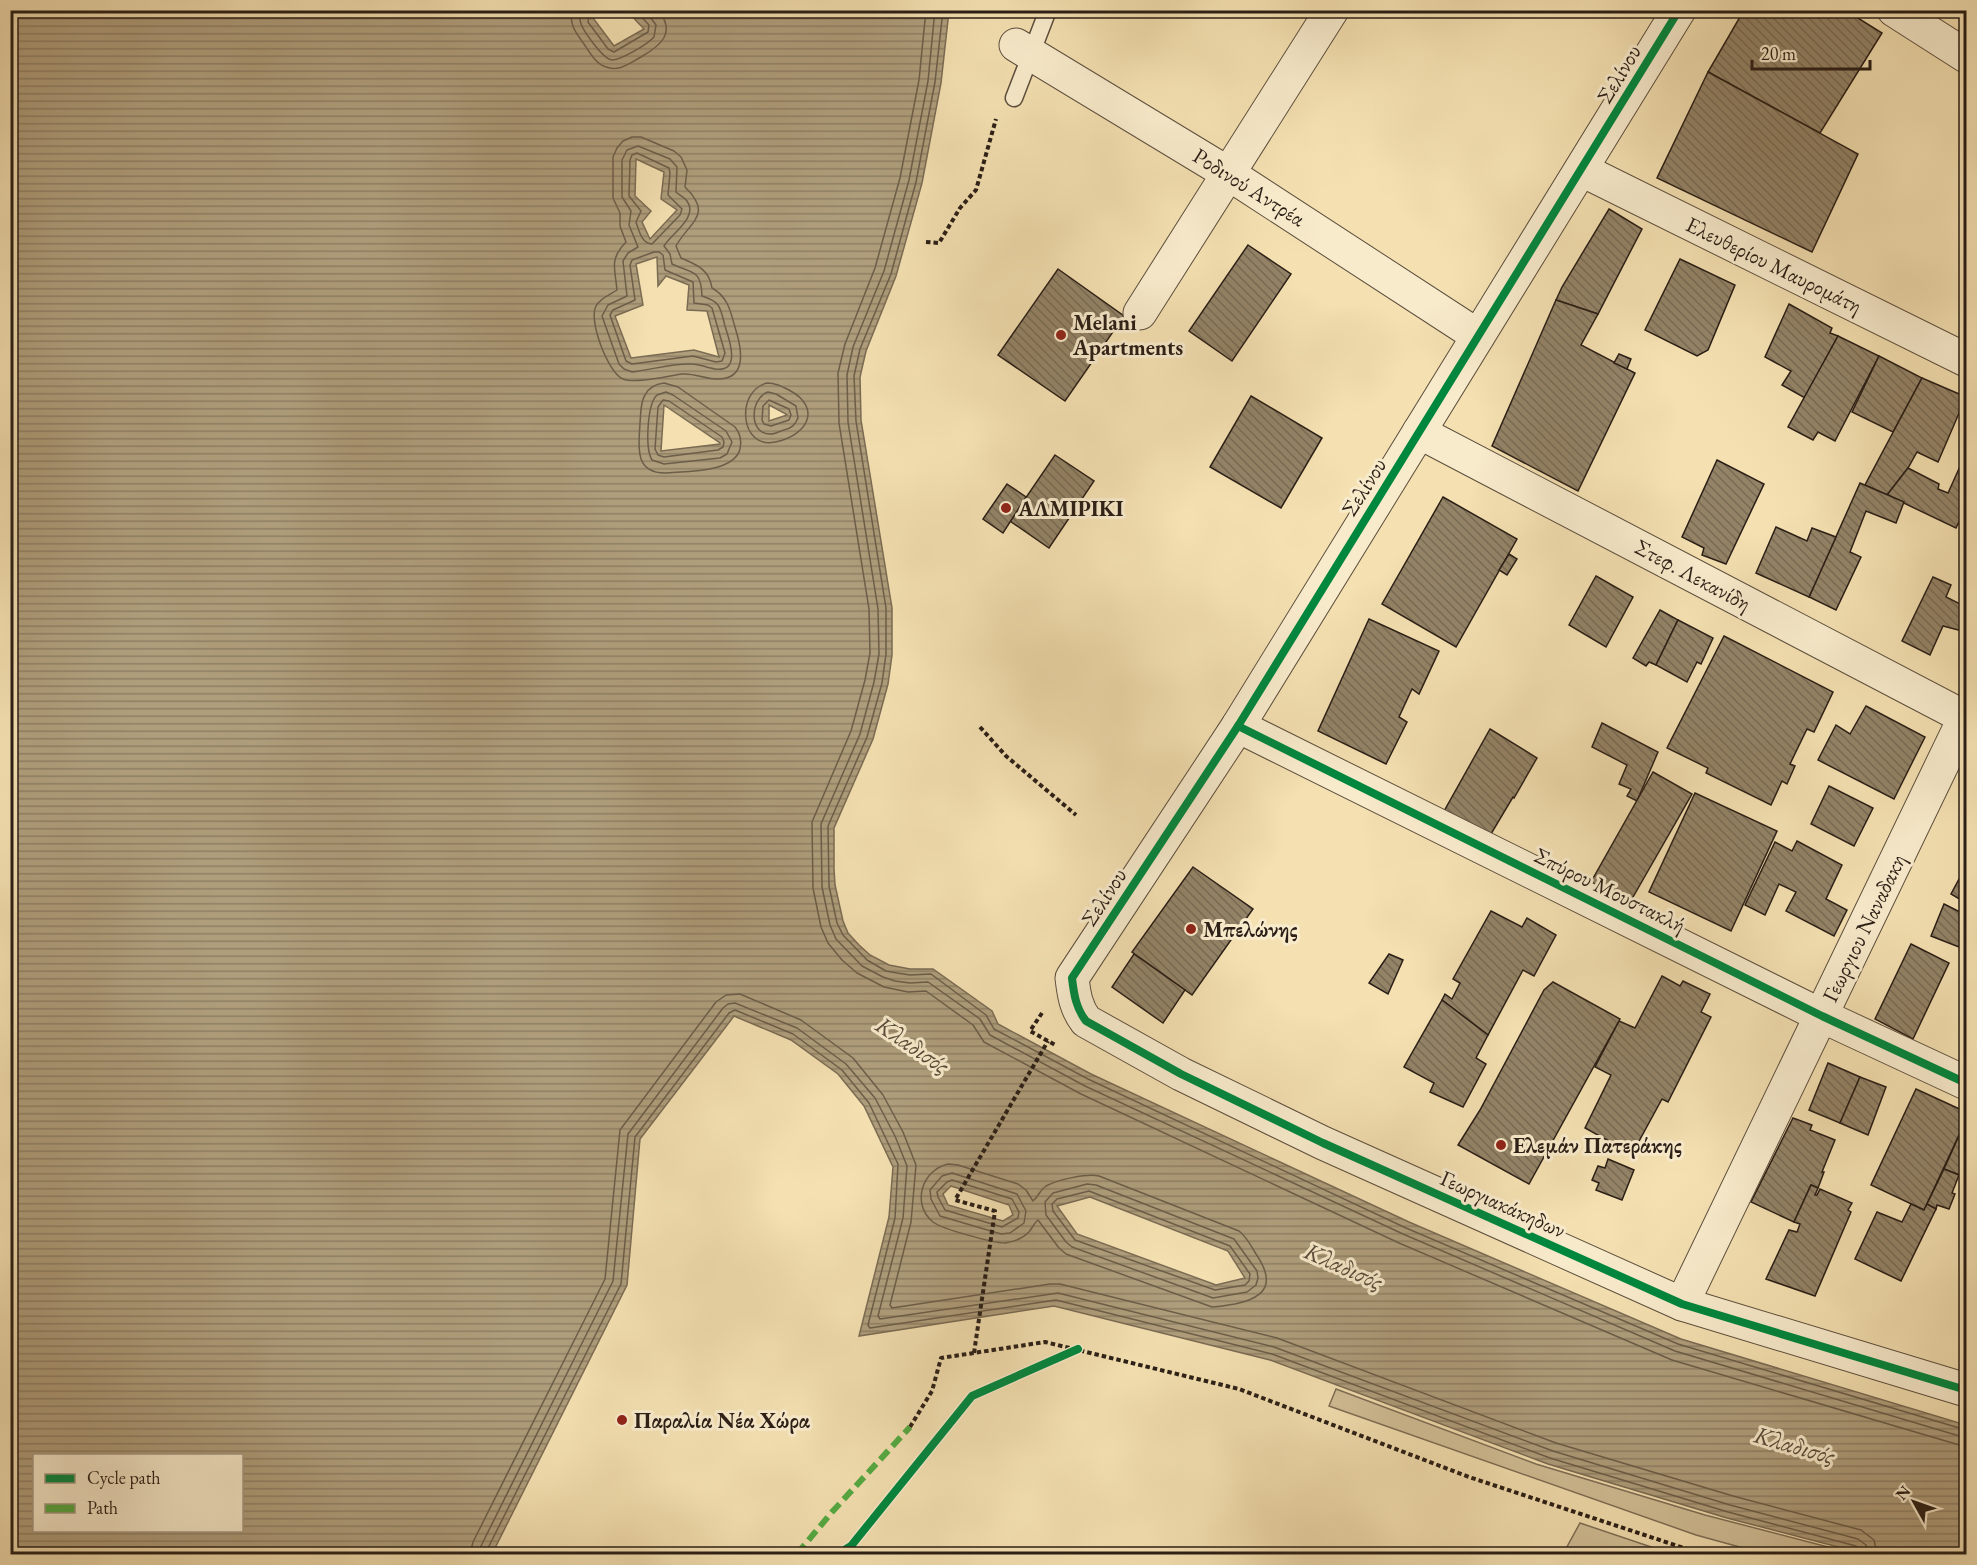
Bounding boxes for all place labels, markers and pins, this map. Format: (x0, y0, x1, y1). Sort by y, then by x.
place label: Melani Apartments (1072, 308, 1183, 362)
marker: Melani Apartments (1054, 328, 1068, 342)
place label: ΑΛΜΙΡΙΚΙ (1017, 494, 1124, 523)
marker: ΑΛΜΙΡΙΚΙ (999, 501, 1013, 515)
place label: Μπελώνης (1203, 915, 1298, 944)
marker: Μπελώνης (1184, 922, 1198, 936)
place label: Ελεμάν Πατεράκης (1513, 1131, 1682, 1160)
marker: Ελεμάν Πατεράκης (1494, 1138, 1508, 1152)
place label: Παραλία Νέα Χώρα (634, 1406, 811, 1435)
marker: Παραλία Νέα Χώρα (615, 1413, 629, 1427)

